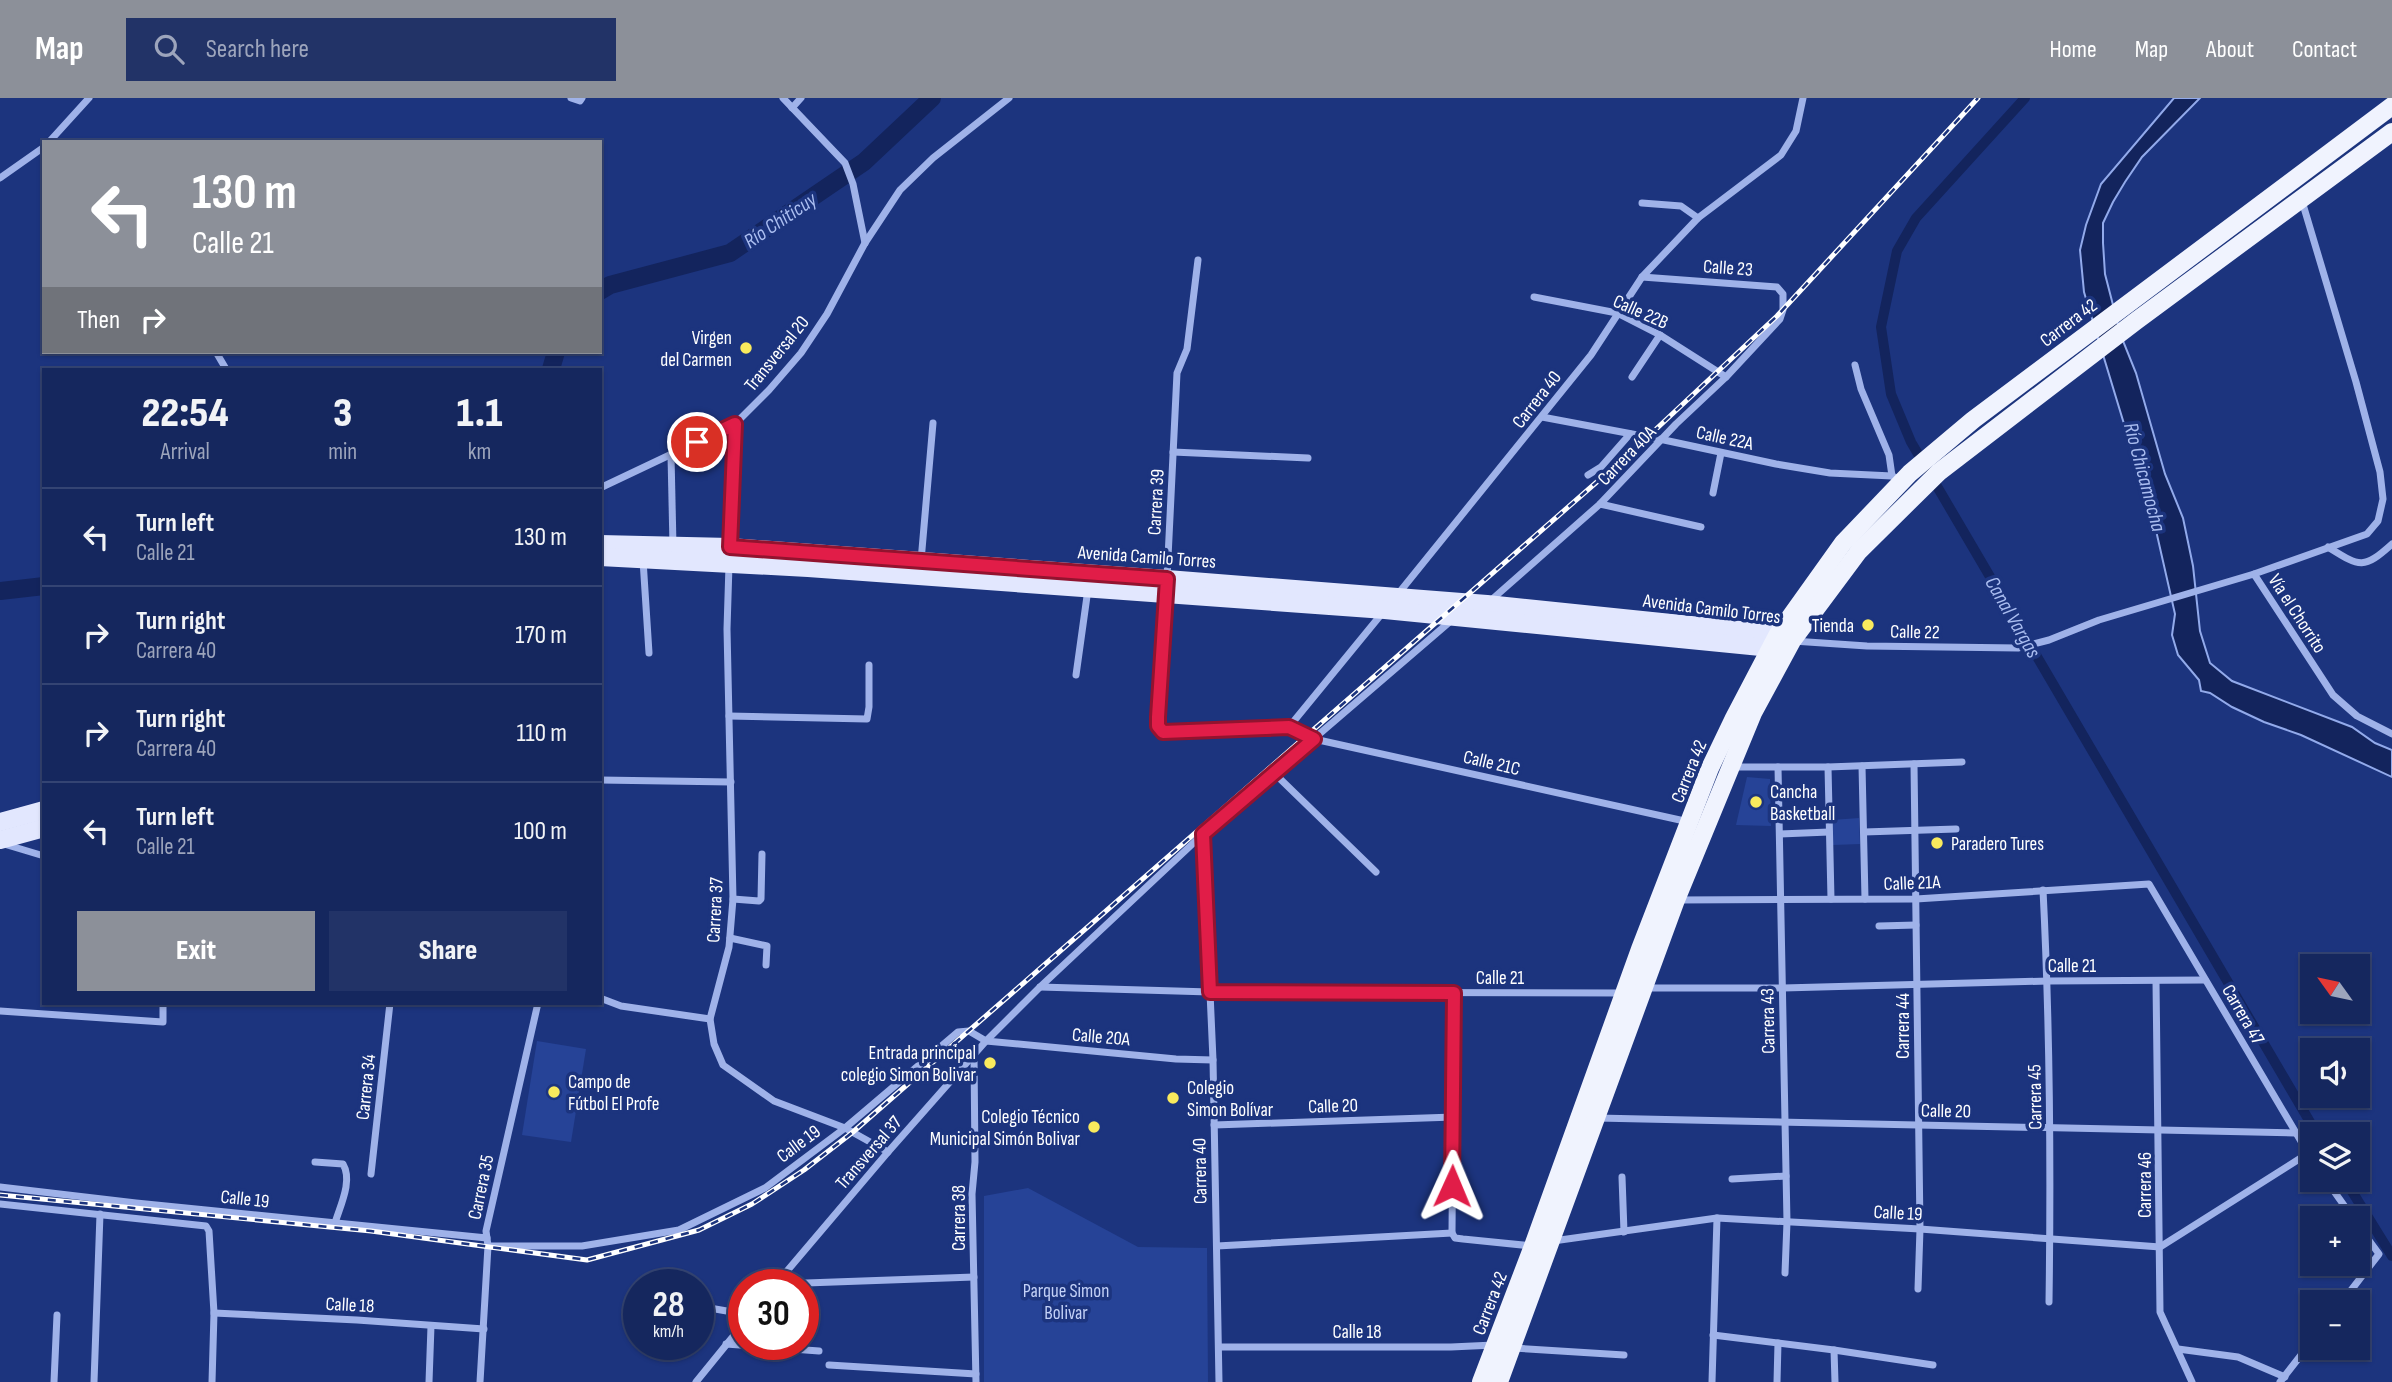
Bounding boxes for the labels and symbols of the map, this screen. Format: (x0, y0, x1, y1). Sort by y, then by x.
water label: Río Chiticuy (739, 186, 822, 254)
street label: Calle 23 (1702, 255, 1754, 282)
street label: Calle 22B (1609, 290, 1672, 335)
street label: Carrera 42 (2036, 294, 2102, 352)
street label: Transversal 20 (740, 312, 815, 396)
place label: Virgen del Carmen (660, 327, 732, 372)
marker: Virgen del Carmen (738, 340, 754, 356)
street label: Carrera 40 (1508, 367, 1567, 433)
pin (667, 412, 727, 472)
water label: Río Chicamocha (2118, 420, 2171, 535)
street label: Carrera 40A (1593, 421, 1662, 491)
street label: Calle 22A (1694, 421, 1756, 456)
street label: Carrera 39 (1143, 468, 1170, 536)
street label: Avenida Camilo Torres (1076, 541, 1217, 574)
street label: Vía el Chorrito (2263, 570, 2331, 658)
water label: Canal Vargas (1979, 572, 2046, 663)
street label: Avenida Camilo Torres (1641, 590, 1782, 629)
place label: Tienda (1812, 615, 1854, 638)
marker: Tienda (1860, 617, 1876, 633)
street label: Calle 22 (1890, 621, 1940, 644)
street label: Carrera 42 (1666, 737, 1712, 806)
street label: Calle 21C (1461, 746, 1522, 781)
place label: Cancha Basketball (1770, 781, 1835, 826)
marker: Cancha Basketball (1748, 794, 1764, 810)
place label: Paradero Tures (1951, 833, 2044, 856)
marker: Paradero Tures (1929, 835, 1945, 851)
street label: Calle 21A (1883, 871, 1942, 896)
street label: Carrera 37 (702, 876, 729, 943)
north arrow (2300, 954, 2370, 1024)
street label: Calle 21 (2048, 955, 2097, 978)
street label: Calle 21 (1476, 967, 1525, 990)
street label: Carrera 47 (2216, 981, 2269, 1049)
street label: Carrera 43 (1756, 988, 1781, 1054)
street label: Carrera 44 (1892, 993, 1915, 1059)
street label: Calle 20A (1071, 1024, 1132, 1052)
place label: Entrada principal colegio Simon Bolivar (841, 1042, 977, 1087)
street label: Carrera 34 (352, 1053, 381, 1121)
marker: Entrada principal colegio Simon Bolivar (982, 1055, 998, 1071)
street label: Carrera 45 (2023, 1064, 2048, 1130)
place label: Campo de Fútbol El Profe (568, 1071, 659, 1116)
place label: Colegio Simon Bolívar (1187, 1077, 1274, 1122)
marker: Campo de Fútbol El Profe (546, 1084, 562, 1100)
marker: Colegio Simon Bolívar (1165, 1090, 1181, 1106)
street label: Calle 20 (1308, 1094, 1359, 1119)
street label: Calle 20 (1921, 1100, 1971, 1123)
place label: Colegio Técnico Municipal Simón Bolivar (930, 1106, 1081, 1151)
street label: Transversal 37 (831, 1111, 908, 1194)
marker: Colegio Técnico Municipal Simón Bolivar (1086, 1119, 1102, 1135)
street label: Calle 19 (772, 1120, 825, 1168)
street label: Carrera 40 (1188, 1138, 1213, 1204)
position arrow (1415, 1149, 1489, 1223)
street label: Carrera 46 (2134, 1152, 2157, 1218)
street label: Carrera 35 (463, 1153, 500, 1222)
street label: Calle 19 (219, 1185, 270, 1213)
street label: Carrera 38 (948, 1185, 971, 1251)
street label: Calle 19 (1873, 1201, 1923, 1226)
speed limit sign: 30 (728, 1269, 819, 1360)
street label: Carrera 42 (1468, 1269, 1513, 1338)
park label: Parque Simon Bolivar (1023, 1280, 1109, 1325)
street label: Calle 18 (325, 1293, 375, 1318)
street label: Calle 18 (1333, 1321, 1381, 1344)

